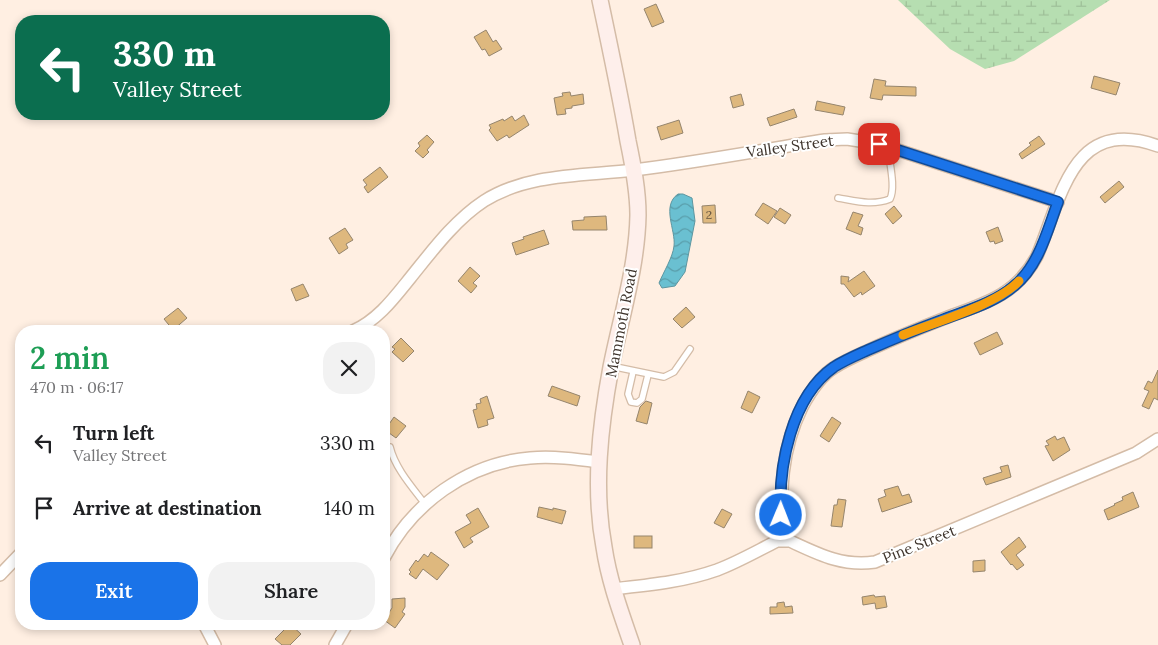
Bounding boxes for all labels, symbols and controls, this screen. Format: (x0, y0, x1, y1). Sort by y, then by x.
text: 330 m (113, 31, 216, 76)
icon: left (30, 35, 95, 100)
text: Valley Street (113, 75, 242, 103)
pin (858, 123, 900, 165)
street label: Valley Street (744, 130, 835, 162)
icon: arrive (865, 130, 893, 158)
house number: 2 (706, 207, 712, 222)
street label: Mammoth Road (601, 267, 641, 379)
text: 2 min (30, 339, 109, 377)
button: close (323, 342, 375, 394)
text: 470 m · 06:17 (30, 377, 123, 397)
text: Turn left (73, 421, 154, 445)
icon: left (30, 429, 58, 457)
text: 330 m (320, 431, 375, 455)
text: Valley Street (73, 445, 167, 465)
position arrow (754, 488, 806, 540)
icon: arrive (30, 494, 58, 522)
text: Arrive at destination (73, 496, 262, 520)
text: 140 m (324, 496, 375, 520)
street label: Pine Street (880, 521, 958, 567)
button: Exit (30, 562, 198, 620)
button: Share (208, 562, 375, 620)

